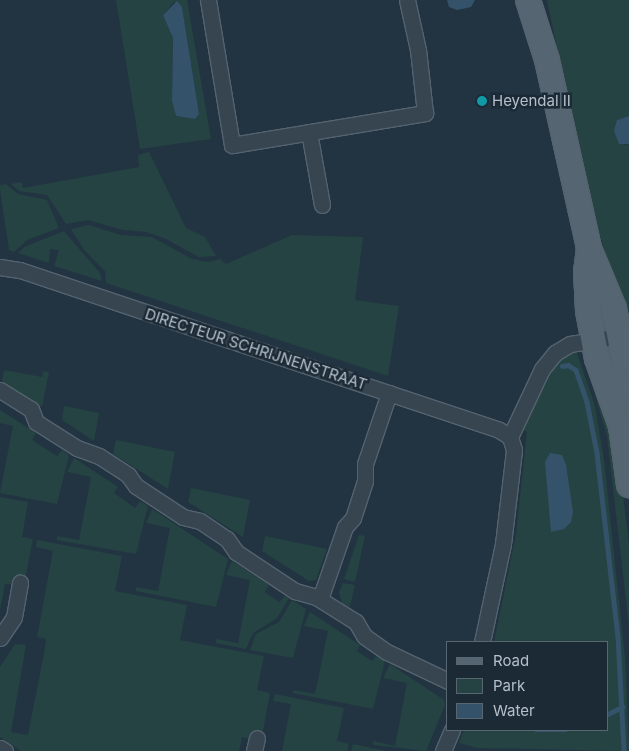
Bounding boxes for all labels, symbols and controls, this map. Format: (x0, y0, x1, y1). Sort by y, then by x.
place label: Heyendal II (492, 92, 571, 110)
marker: Heyendal II (476, 95, 488, 107)
street label: DIRECTEUR SCHRIJNENSTRAAT (143, 305, 369, 393)
legend (446, 641, 609, 731)
text: Road (493, 651, 529, 670)
text: Park (493, 676, 525, 695)
text: Water (493, 701, 535, 720)

